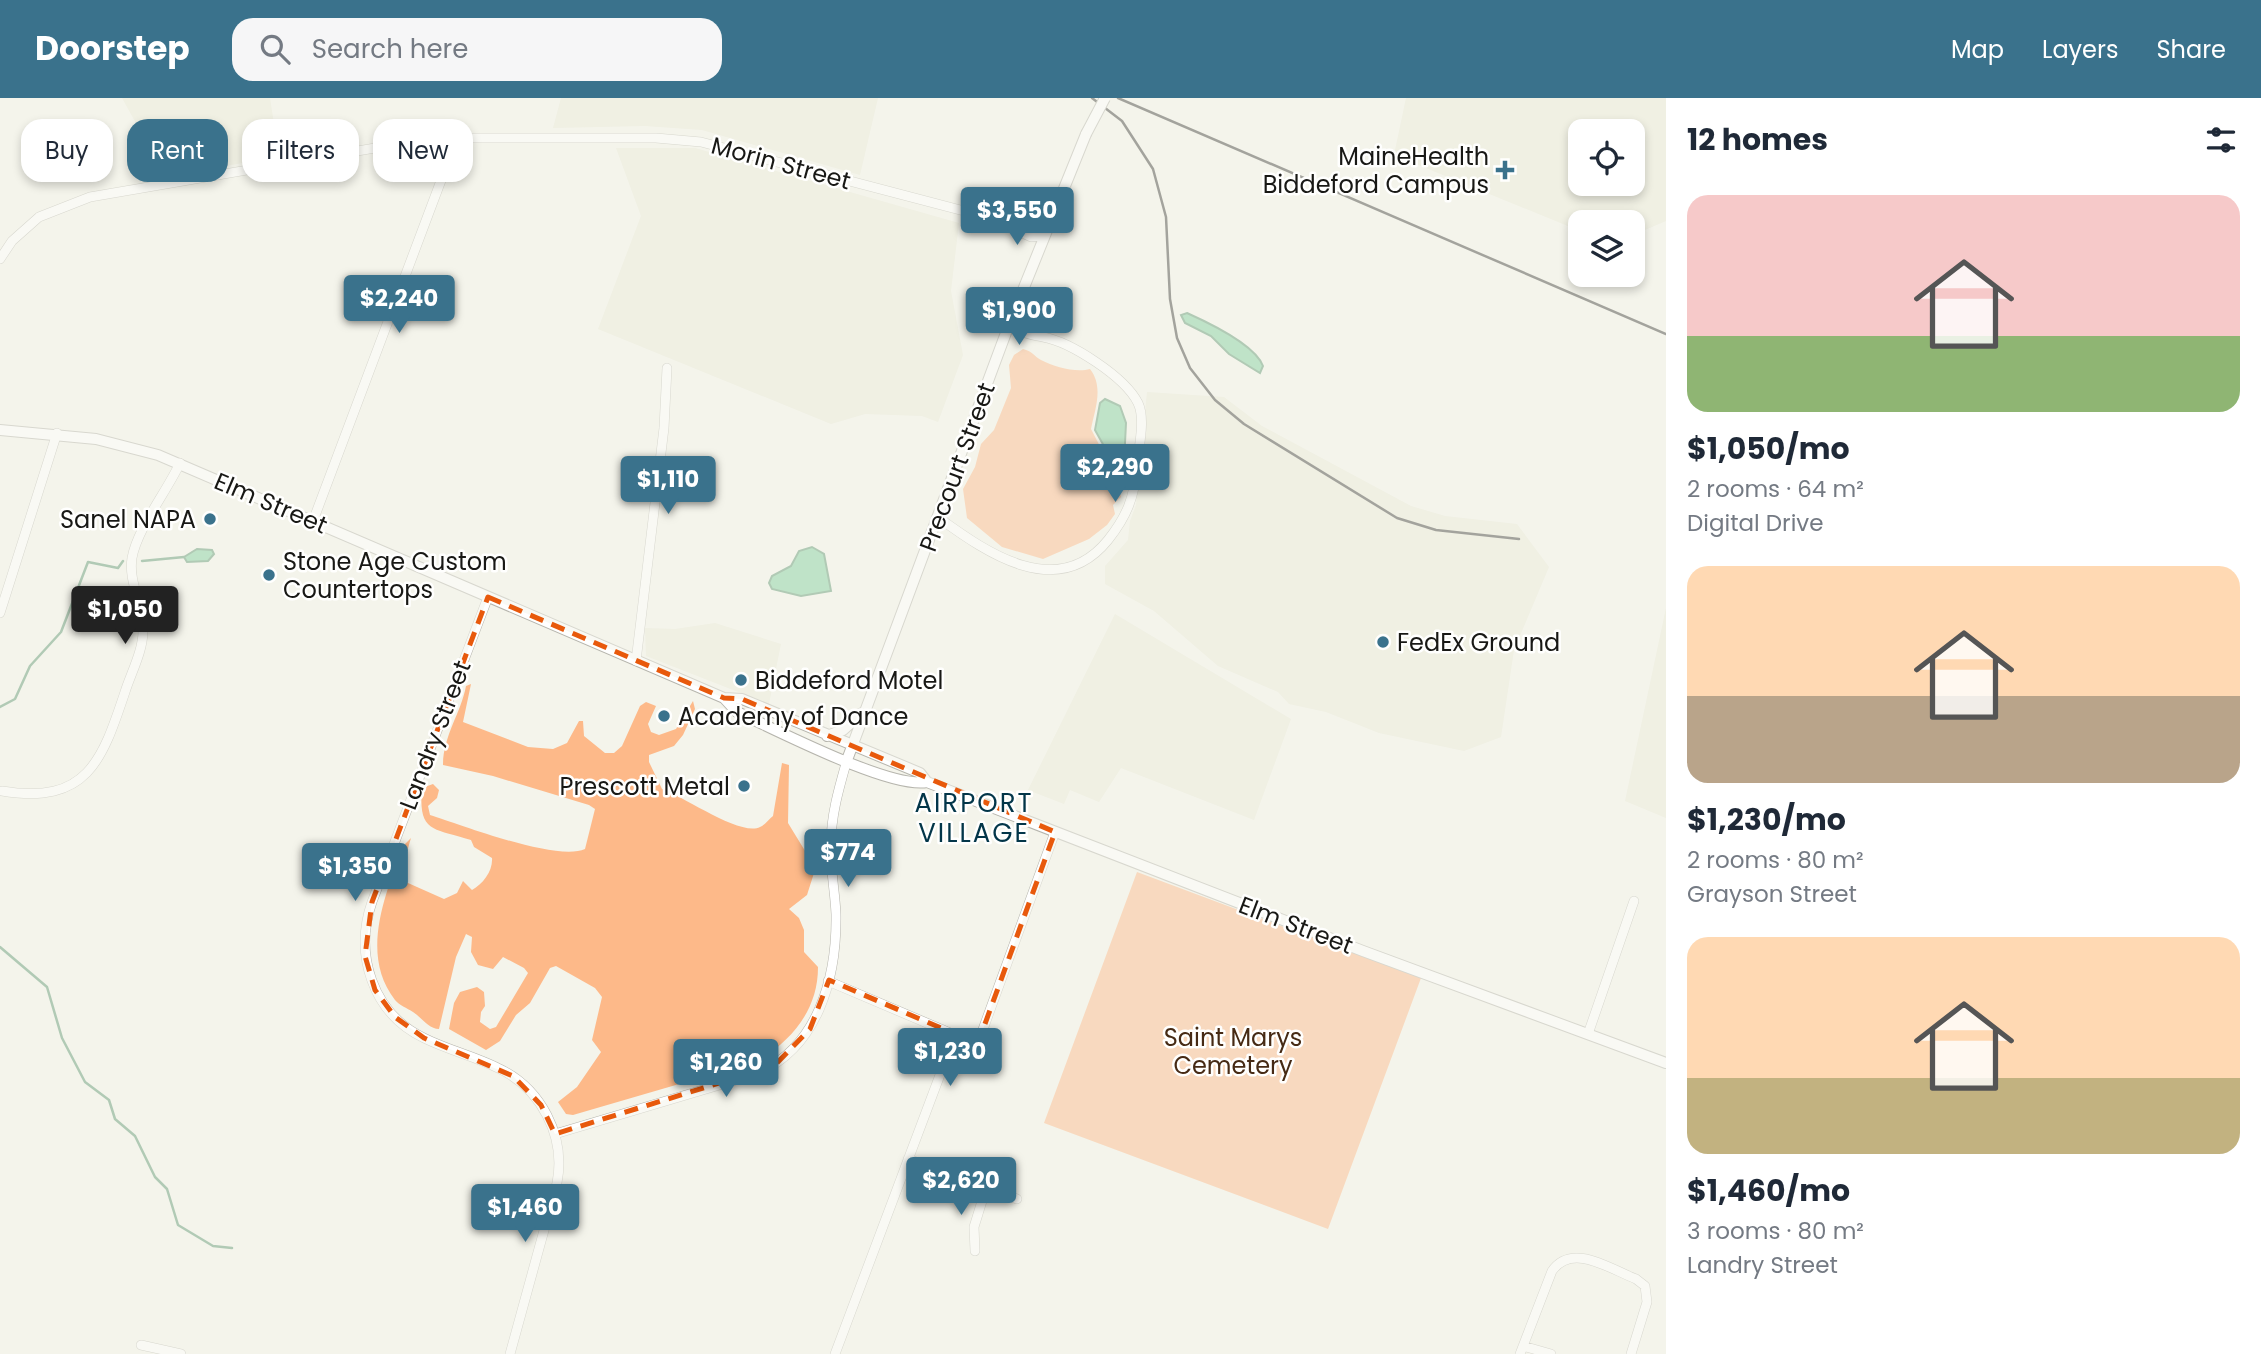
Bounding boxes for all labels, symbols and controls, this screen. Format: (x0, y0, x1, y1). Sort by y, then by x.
search box (232, 18, 722, 81)
text: Doorstep (35, 25, 190, 72)
icon: search (256, 30, 294, 68)
text: Search here (312, 31, 468, 67)
text: Map (1951, 33, 2004, 66)
text: Layers (2042, 33, 2118, 66)
text: Share (2156, 33, 2226, 66)
text: 12 homes (1687, 118, 1828, 161)
chip: Buy (21, 119, 113, 182)
chip: Rent (127, 119, 228, 182)
chip: Filters (242, 119, 359, 182)
chip: New (373, 119, 473, 182)
map controls (1568, 119, 1645, 287)
button: locate (1568, 119, 1645, 196)
icon: filters (2202, 121, 2240, 159)
street label: Morin Street (708, 129, 854, 197)
place label: MaineHealth Biddeford Campus (1263, 140, 1489, 201)
marker: MaineHealth Biddeford Campus (1495, 160, 1515, 180)
pin: $3,550 (960, 188, 1074, 247)
text: $3,550 (977, 194, 1057, 226)
button: layers (1568, 210, 1645, 287)
icon: home (1901, 241, 2027, 367)
pin: $2,240 (342, 275, 456, 335)
text: $2,240 (360, 282, 438, 314)
pin: $1,900 (962, 288, 1076, 347)
text: $1,900 (982, 294, 1056, 326)
street label: Precourt Street (911, 378, 1003, 556)
text: $1,050/mo (1687, 427, 1850, 470)
pin: $2,290 (1058, 444, 1172, 504)
text: $2,290 (1076, 451, 1154, 483)
pin: $1,110 (611, 456, 725, 516)
text: $1,110 (637, 463, 699, 495)
street label: Elm Street (209, 464, 333, 542)
text: 2 rooms · 64 m² (1687, 473, 1864, 505)
place label: Sanel NAPA (60, 503, 196, 536)
text: Digital Drive (1687, 507, 1824, 539)
marker: Sanel NAPA (202, 511, 218, 527)
place label: Stone Age Custom Countertops (283, 545, 507, 606)
marker: Stone Age Custom Countertops (261, 567, 277, 583)
pin: $1,050 (68, 587, 182, 646)
text: $1,050 (87, 593, 163, 625)
icon: home (1901, 612, 2027, 738)
place label: FedEx Ground (1397, 626, 1560, 659)
marker: FedEx Ground (1375, 634, 1391, 650)
street label: Landry Street (391, 656, 479, 814)
place label: Biddeford Motel (755, 664, 943, 697)
marker: Biddeford Motel (733, 672, 749, 688)
place label: Academy of Dance (678, 700, 908, 733)
marker: Academy of Dance (656, 708, 672, 724)
place label: Prescott Metal (560, 770, 730, 803)
marker: Prescott Metal (736, 778, 752, 794)
district label: AIRPORT VILLAGE (914, 785, 1034, 851)
text: $1,230/mo (1687, 798, 1846, 841)
pin: $774 (807, 830, 889, 889)
text: $774 (820, 836, 876, 868)
pin: $1,350 (298, 844, 412, 903)
text: 2 rooms · 80 m² (1687, 844, 1864, 876)
text: $1,350 (318, 850, 392, 882)
text: Grayson Street (1687, 878, 1857, 910)
street label: Elm Street (1234, 888, 1358, 962)
icon: home (1901, 983, 2027, 1109)
park label: Saint Marys Cemetery (1164, 1021, 1302, 1082)
pin: $1,230 (893, 1028, 1007, 1088)
text: $1,230 (914, 1035, 986, 1067)
pin: $1,260 (669, 1040, 783, 1099)
text: $1,260 (689, 1046, 763, 1078)
pin: $2,620 (904, 1158, 1018, 1217)
text: $2,620 (922, 1164, 1000, 1196)
text: $1,460/mo (1687, 1169, 1850, 1212)
pin: $1,460 (468, 1184, 582, 1244)
text: $1,460 (487, 1191, 563, 1223)
text: 3 rooms · 80 m² (1687, 1215, 1864, 1247)
text: Landry Street (1687, 1249, 1838, 1281)

